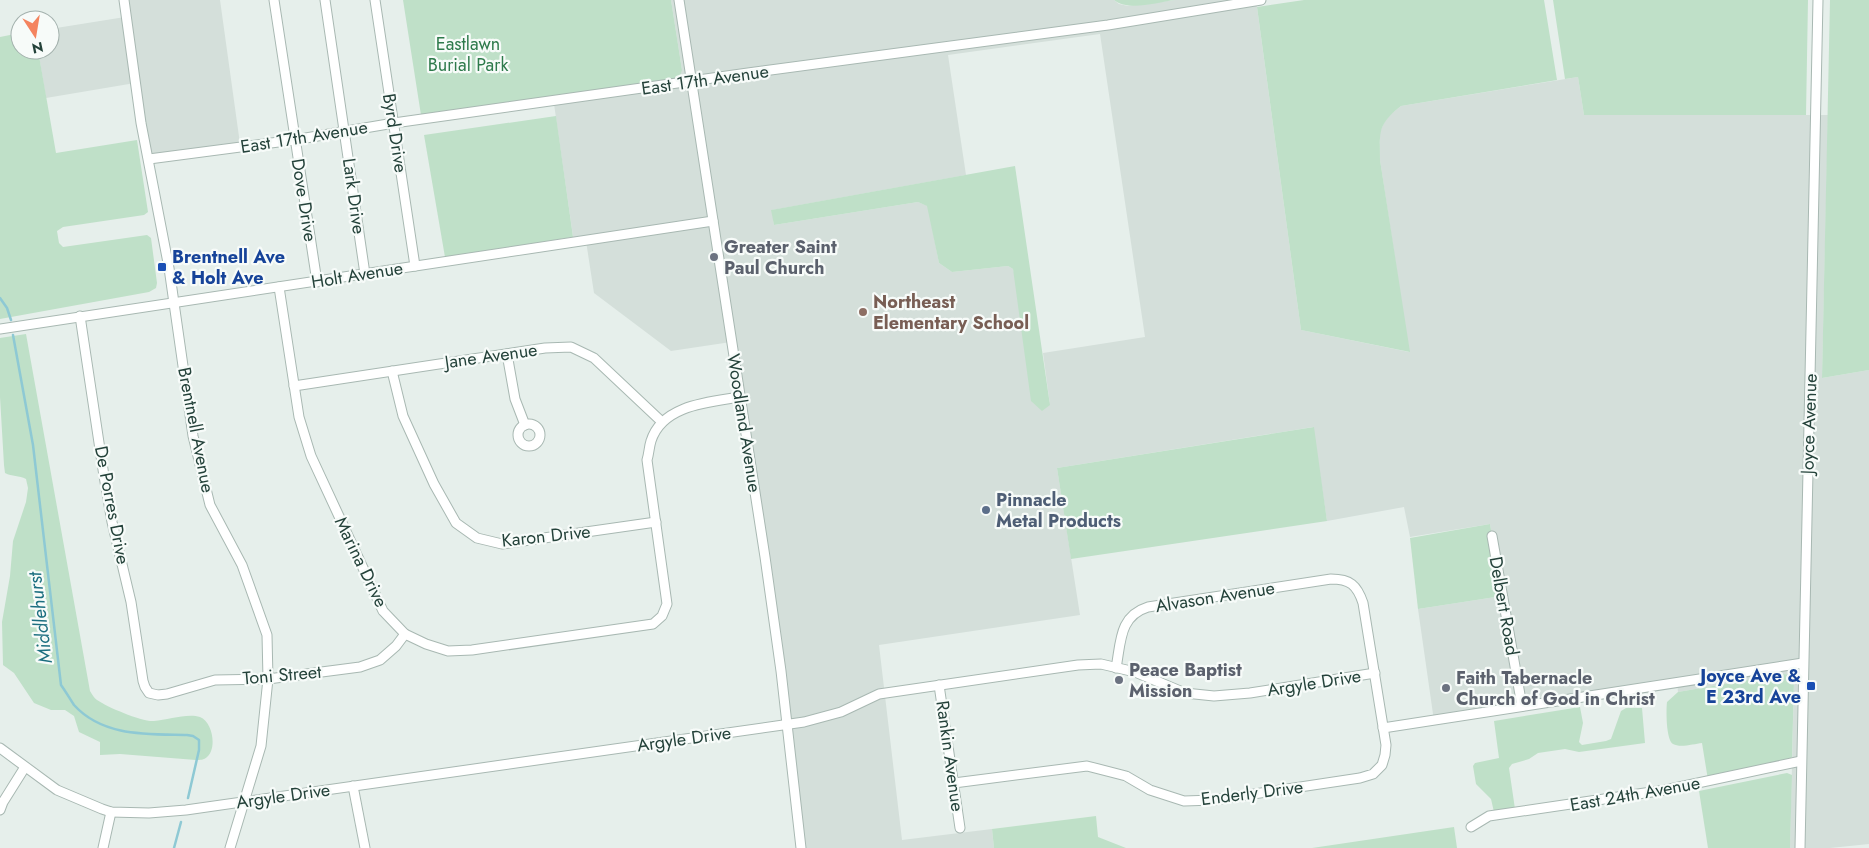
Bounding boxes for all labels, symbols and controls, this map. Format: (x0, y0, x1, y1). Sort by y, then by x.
north arrow (10, 10, 60, 60)
park label: Eastlawn Burial Park (428, 31, 508, 78)
text: N (30, 37, 45, 59)
street label: East 17th Avenue (640, 58, 770, 102)
street label: Byrd Drive (376, 92, 414, 174)
street label: East 17th Avenue (239, 114, 369, 160)
street label: Dove Drive (285, 156, 323, 244)
street label: Lark Drive (336, 156, 372, 236)
place label: Greater Saint Paul Church (724, 234, 837, 281)
place label: Brentnell Ave & Holt Ave (172, 244, 285, 291)
marker: Greater Saint Paul Church (708, 251, 720, 263)
street label: Holt Avenue (309, 255, 405, 295)
marker: Brentnell Ave & Holt Ave (156, 261, 168, 273)
place label: Northeast Elementary School (873, 289, 1029, 336)
marker: Northeast Elementary School (857, 306, 869, 318)
street label: Jane Avenue (441, 337, 539, 376)
street label: Woodland Avenue (720, 352, 768, 494)
street label: Brentnell Avenue (171, 365, 221, 495)
street label: Joyce Avenue (1794, 373, 1824, 477)
street label: De Porres Drive (88, 444, 136, 566)
place label: Pinnacle Metal Products (996, 487, 1121, 534)
marker: Pinnacle Metal Products (980, 504, 992, 516)
street label: Marina Drive (328, 512, 394, 612)
street label: Karon Drive (500, 518, 592, 554)
street label: Delbert Road (1483, 555, 1525, 657)
water label: Middlehurst (21, 569, 59, 665)
street label: Alvason Avenue (1153, 575, 1277, 619)
place label: Peace Baptist Mission (1129, 657, 1242, 704)
street label: Toni Street (242, 659, 323, 691)
street label: Argyle Drive (1265, 663, 1363, 703)
place label: Joyce Ave & E 23rd Ave (1697, 663, 1801, 710)
place label: Faith Tabernacle Church of God in Christ (1456, 665, 1655, 712)
marker: Peace Baptist Mission (1113, 674, 1125, 686)
marker: Joyce Ave & E 23rd Ave (1805, 680, 1817, 692)
marker: Faith Tabernacle Church of God in Christ (1440, 682, 1452, 694)
street label: Rankin Avenue (929, 699, 971, 813)
street label: Argyle Drive (635, 720, 733, 758)
street label: East 24th Avenue (1568, 770, 1702, 818)
street label: Enderly Drive (1200, 774, 1304, 812)
street label: Argyle Drive (234, 777, 332, 815)

